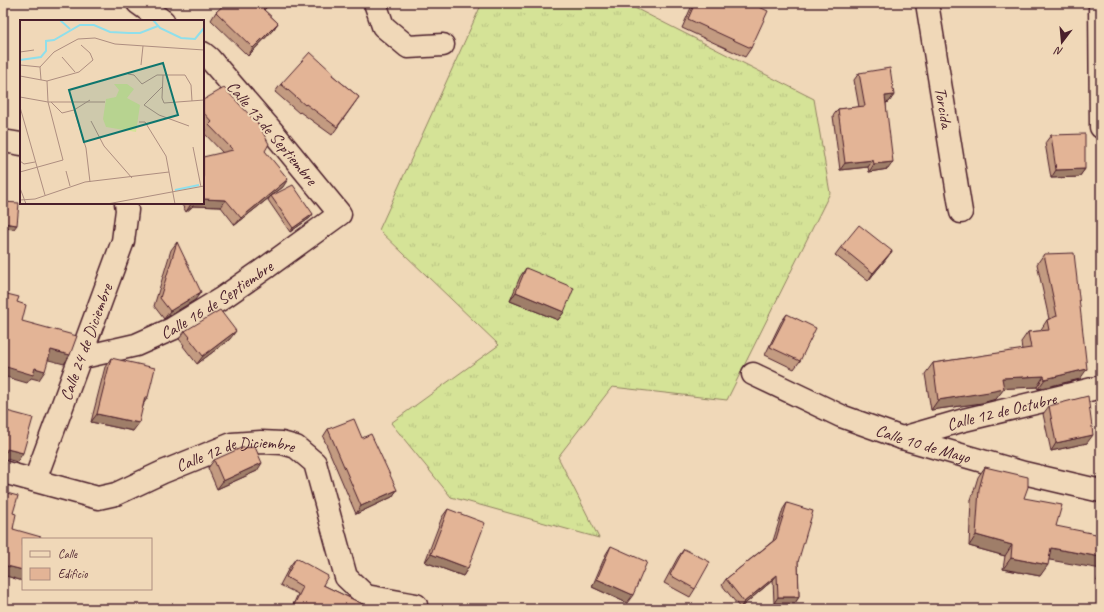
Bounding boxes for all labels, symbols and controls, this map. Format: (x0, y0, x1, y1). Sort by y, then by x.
inset map (20, 20, 204, 204)
north arrow (1042, 22, 1082, 62)
text: N (1052, 43, 1064, 59)
street label: Calle 13 de Septiembre (222, 77, 323, 191)
street label: Torcida (930, 86, 958, 132)
street label: Calle 16 de Septiembre (157, 255, 278, 343)
street label: Calle 24 de Diciembre (55, 279, 117, 403)
street label: Calle 12 de Octubre (944, 387, 1060, 435)
street label: Calle 10 de Mayo (873, 419, 974, 468)
street label: Calle 12 de Diciembre (173, 431, 299, 476)
legend (22, 538, 152, 590)
text: Calle (58, 546, 78, 562)
text: Edificio (58, 566, 88, 582)

